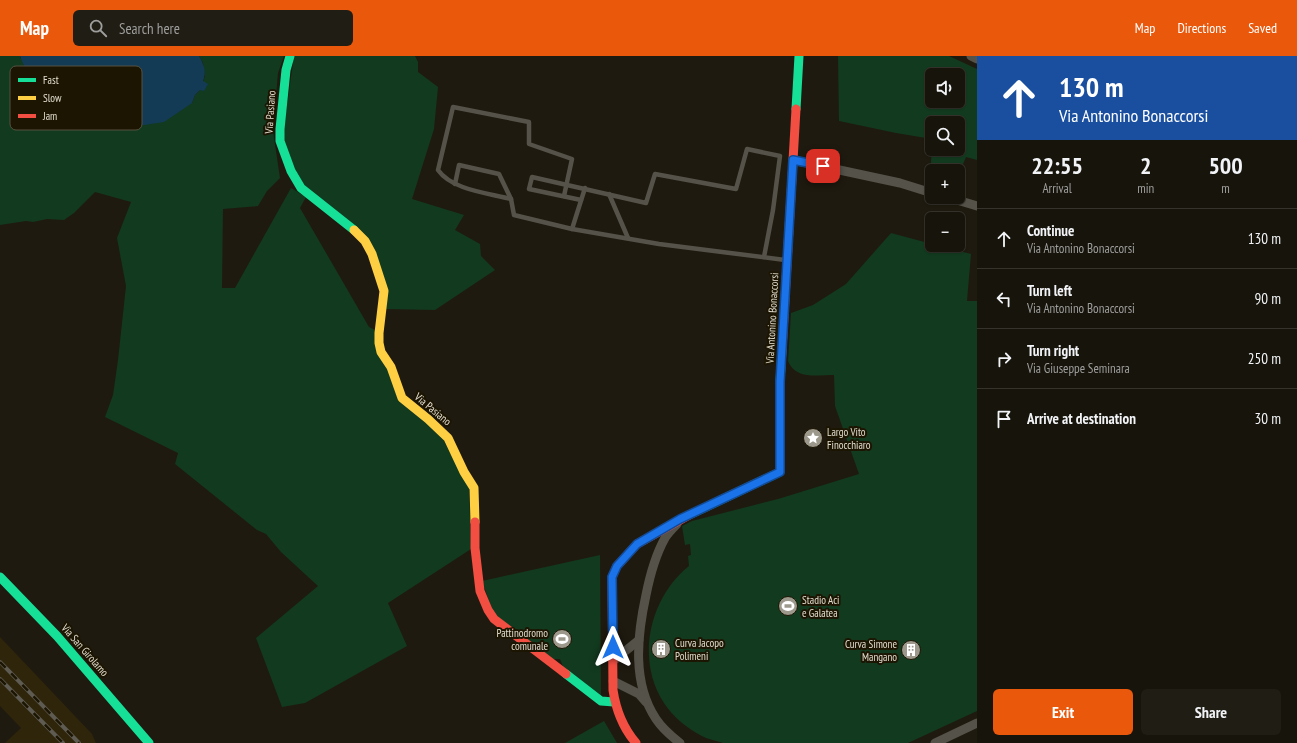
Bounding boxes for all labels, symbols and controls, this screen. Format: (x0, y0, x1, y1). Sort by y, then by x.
search box (73, 10, 353, 46)
text: Map (20, 16, 49, 40)
icon: search (87, 17, 109, 39)
text: Search here (119, 19, 180, 38)
text: Map (1135, 19, 1155, 37)
text: Directions (1177, 19, 1226, 37)
text: Saved (1248, 19, 1277, 37)
legend (10, 66, 142, 130)
map controls (925, 68, 965, 252)
button: sound (925, 68, 965, 108)
text: 130 m (1059, 68, 1123, 105)
icon: ahead (993, 72, 1045, 124)
text: Fast (43, 73, 59, 87)
street label: Via Pasiano (261, 90, 279, 135)
text: Slow (43, 91, 62, 105)
text: Via Antonino Bonaccorsi (1059, 104, 1208, 127)
text: Jam (42, 109, 57, 123)
button: search (925, 116, 965, 156)
pin (806, 149, 840, 183)
text: 22:55 (1031, 150, 1083, 181)
text: 2 (1140, 150, 1151, 181)
text: 500 (1208, 150, 1243, 181)
icon: arrive (812, 155, 834, 177)
button: + (925, 164, 965, 204)
text: Arrival (1042, 180, 1072, 197)
text: min (1137, 180, 1154, 197)
text: m (1221, 180, 1230, 197)
button: − (925, 212, 965, 252)
text: Continue (1027, 221, 1074, 240)
icon: ahead (993, 228, 1015, 250)
text: 130 m (1248, 229, 1281, 248)
text: Via Antonino Bonaccorsi (1027, 240, 1135, 257)
street label: Via Antonino Bonaccorsi (763, 272, 781, 365)
text: Turn left (1027, 281, 1072, 300)
icon: left (993, 288, 1015, 310)
text: 90 m (1255, 289, 1281, 308)
text: Via Antonino Bonaccorsi (1027, 300, 1135, 317)
text: Turn right (1027, 341, 1079, 360)
icon: right (993, 348, 1015, 370)
text: 250 m (1248, 349, 1281, 368)
text: Via Giuseppe Seminara (1027, 360, 1130, 377)
street label: Via Pasiano (411, 389, 454, 428)
icon: arrive (993, 408, 1015, 430)
text: Arrive at destination (1027, 409, 1136, 428)
text: 30 m (1255, 409, 1281, 428)
place label: Largo Vito Finocchiaro (827, 425, 871, 452)
place icon: Largo Vito Finocchiaro (802, 427, 824, 449)
place label: Stadio Aci e Galatea (802, 593, 839, 620)
sports icon: Stadio Aci e Galatea (777, 595, 799, 617)
street label: Via San Girolamo (58, 620, 112, 679)
place label: Pattinodromo comunale (496, 626, 548, 653)
position arrow (592, 626, 634, 668)
sports icon: Pattinodromo comunale (551, 628, 573, 650)
place label: Curva Jacopo Polimeni (675, 636, 724, 663)
place label: Curva Simone Mangano (845, 637, 897, 664)
building icon: Curva Jacopo Polimeni (650, 638, 672, 660)
building icon: Curva Simone Mangano (900, 639, 922, 661)
button: Exit (993, 689, 1133, 735)
button: Share (1141, 689, 1281, 735)

